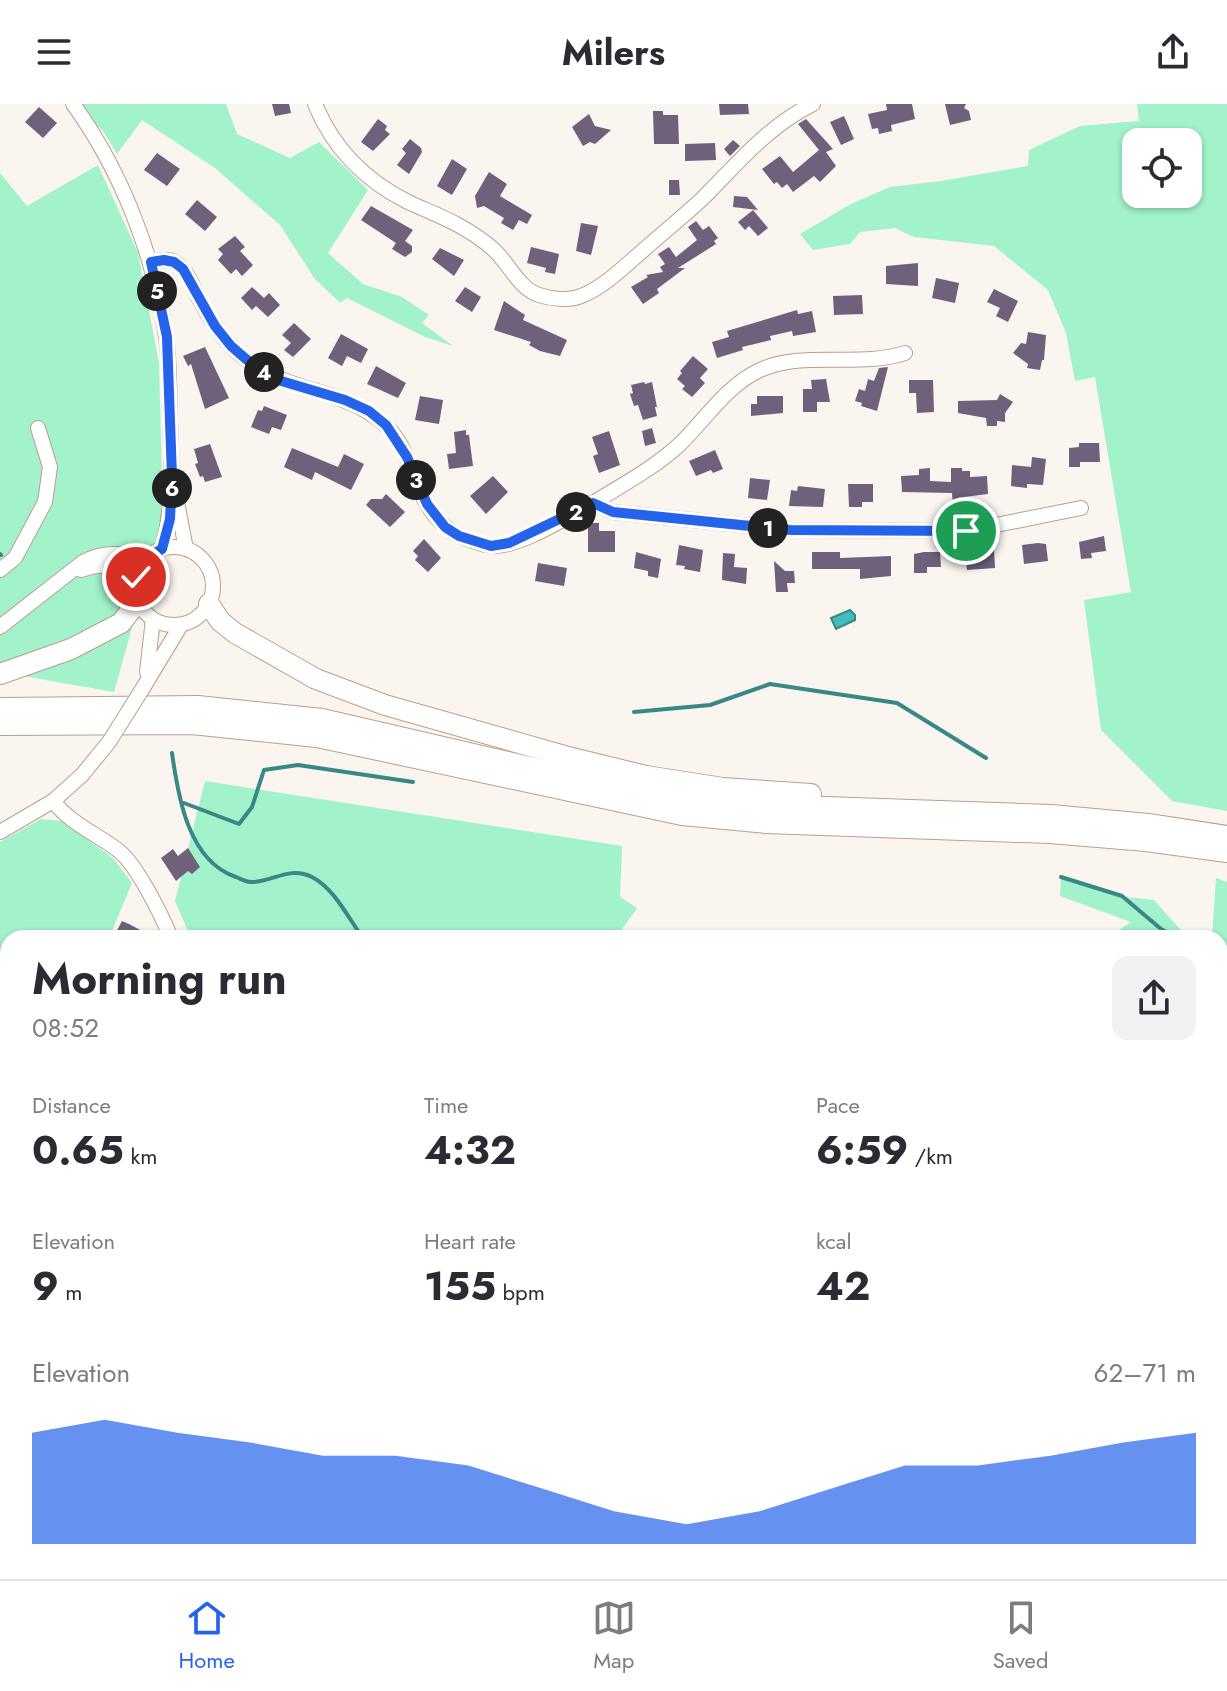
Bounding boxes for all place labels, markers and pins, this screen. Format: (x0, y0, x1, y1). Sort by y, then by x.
pin: 5 (137, 271, 177, 311)
pin: 4 (244, 352, 284, 392)
pin: 3 (396, 460, 436, 500)
pin: 6 (152, 468, 192, 508)
pin: 2 (556, 492, 596, 532)
pin (932, 497, 1000, 565)
pin: 1 (748, 508, 788, 548)
pin (102, 543, 170, 611)

